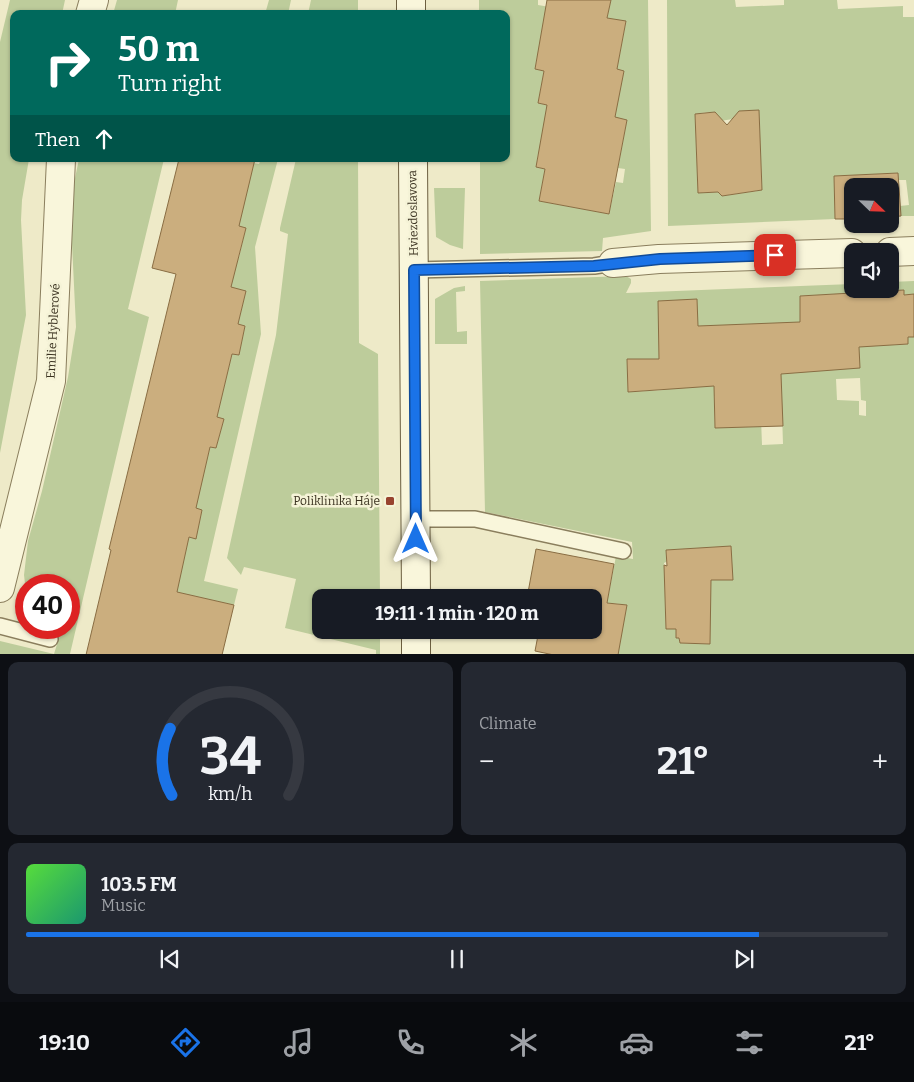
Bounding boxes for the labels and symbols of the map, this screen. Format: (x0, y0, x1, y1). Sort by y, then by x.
street label: Hviezdoslavova (405, 169, 421, 256)
north arrow (844, 178, 899, 232)
pin (754, 234, 796, 276)
street label: Emilie Hyblerové (44, 283, 62, 379)
place label: Poliklinika Háje (293, 494, 380, 508)
marker: Poliklinika Háje (384, 495, 396, 507)
position arrow (389, 512, 441, 564)
speed limit sign: 40 (15, 574, 80, 639)

